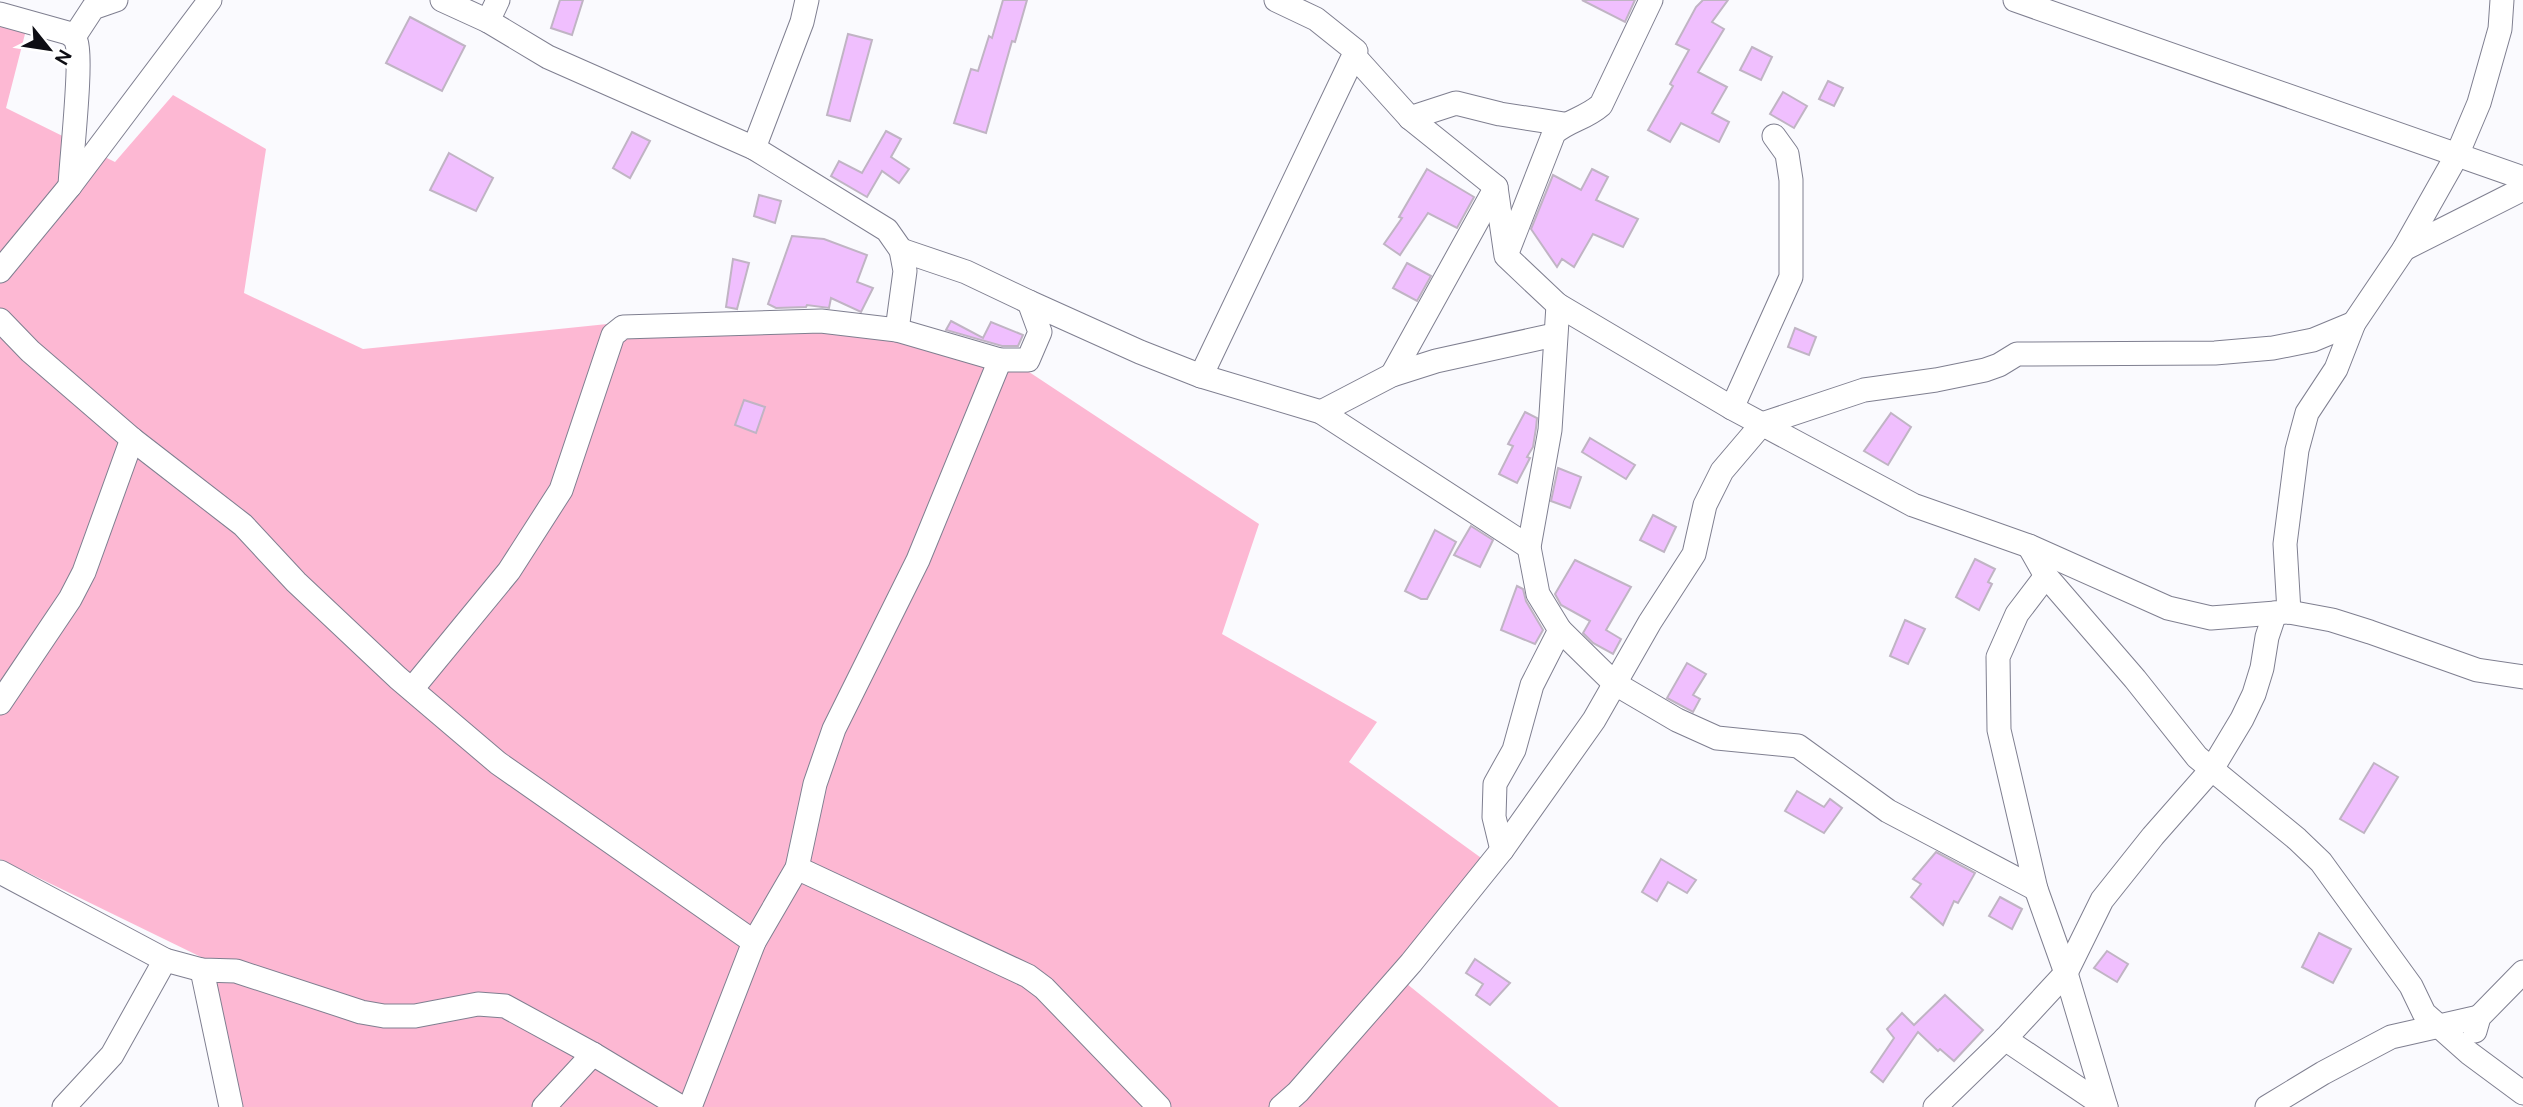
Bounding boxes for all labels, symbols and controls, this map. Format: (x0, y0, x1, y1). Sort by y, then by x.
north arrow (14, 14, 84, 84)
text: N (49, 45, 78, 70)

